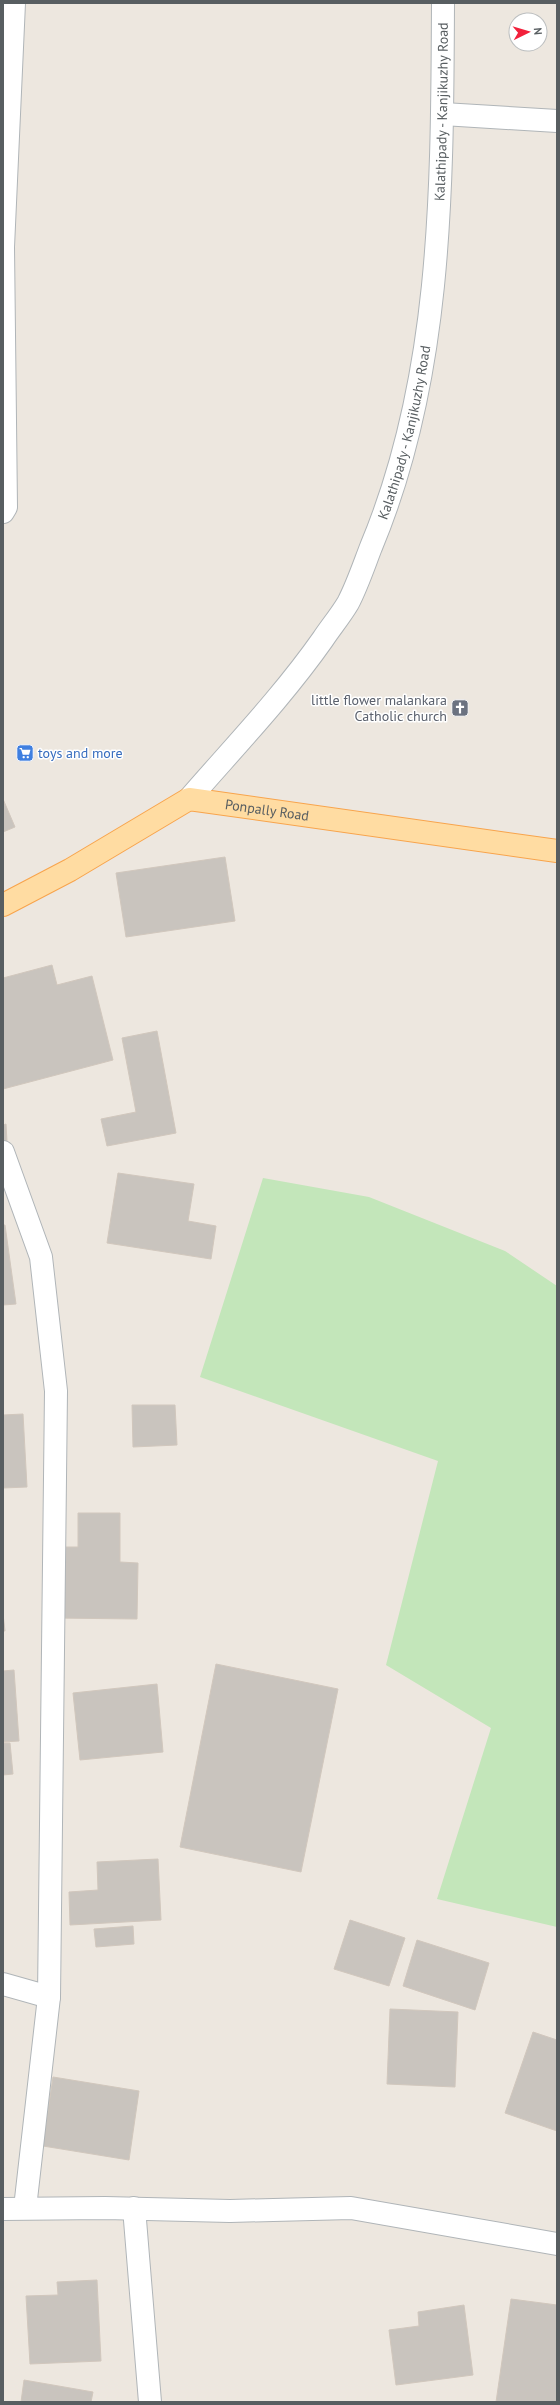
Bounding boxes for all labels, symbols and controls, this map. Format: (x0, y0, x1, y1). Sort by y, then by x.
north arrow (508, 12, 548, 52)
street label: Kalathipady - Kanjikuzhy Road (430, 22, 452, 201)
text: N (531, 27, 545, 35)
street label: Kalathipady - Kanjikuzhy Road (374, 344, 434, 522)
place label: little flower malankara Catholic church (311, 691, 447, 725)
church icon: little flower malankara Catholic church (450, 698, 470, 718)
supermarket icon: toys and more (15, 743, 35, 763)
place label: toys and more (38, 744, 123, 762)
street label: Ponpally Road (224, 795, 310, 825)

